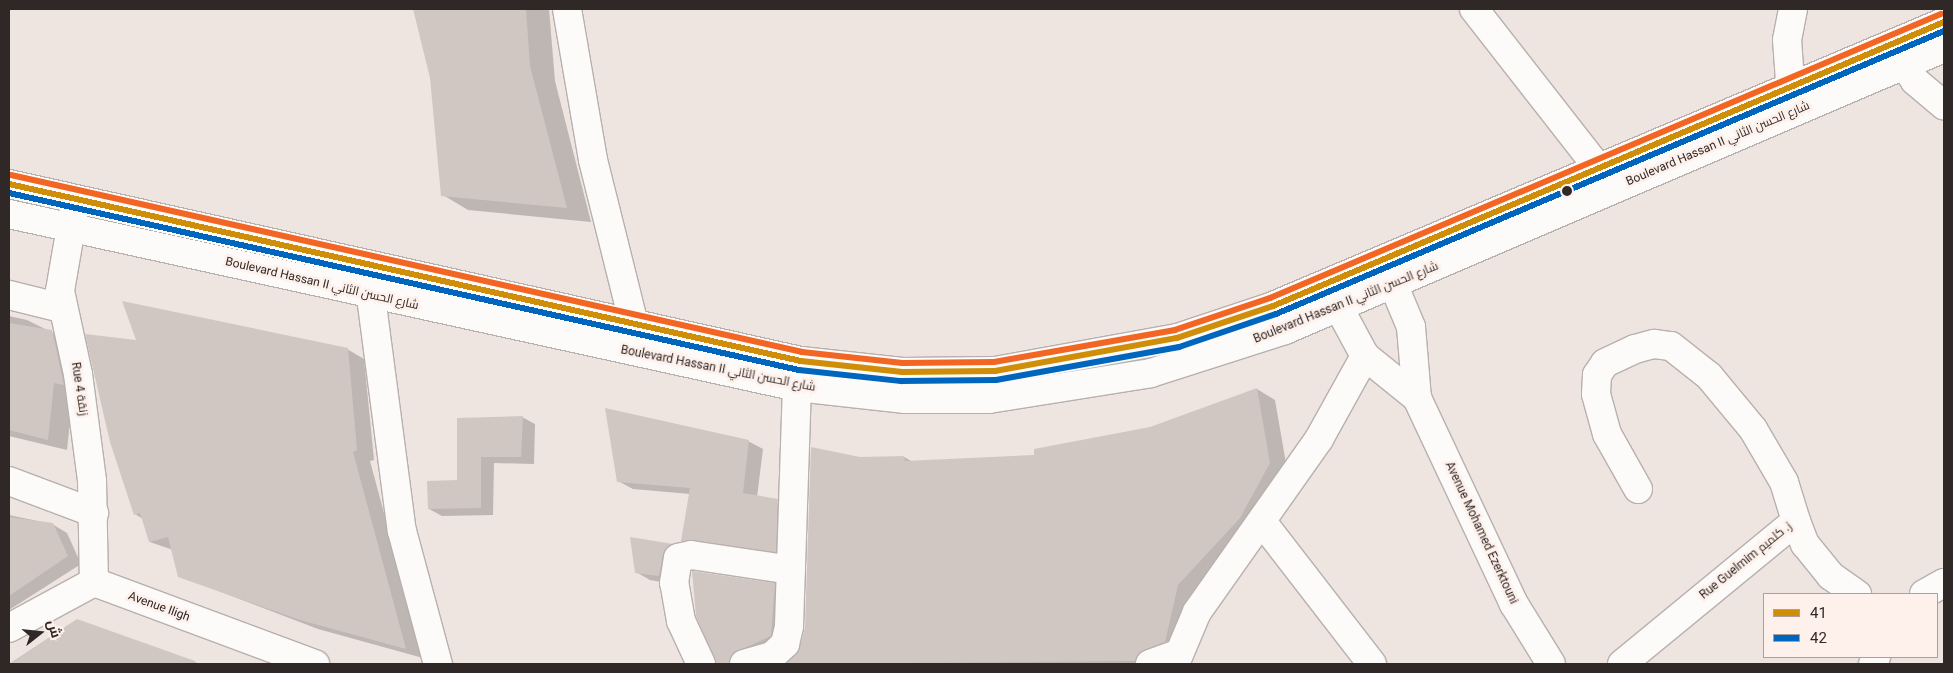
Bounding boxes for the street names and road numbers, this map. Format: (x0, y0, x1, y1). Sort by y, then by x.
street label: Boulevard Hassan II شارع الحسن الثاني (1624, 99, 1812, 189)
street label: Boulevard Hassan II شارع الحسن الثاني (224, 255, 420, 313)
street label: Boulevard Hassan II شارع الحسن الثاني (1251, 259, 1441, 347)
street label: Boulevard Hassan II شارع الحسن الثاني (619, 343, 817, 395)
street label: Rue 4 زنقة (68, 361, 90, 417)
street label: Avenue Mohamed Ezerktouni (1442, 460, 1520, 606)
street label: Rue Guelmim ز. كلميم (1697, 519, 1795, 603)
street label: Avenue Iligh (126, 589, 192, 625)

